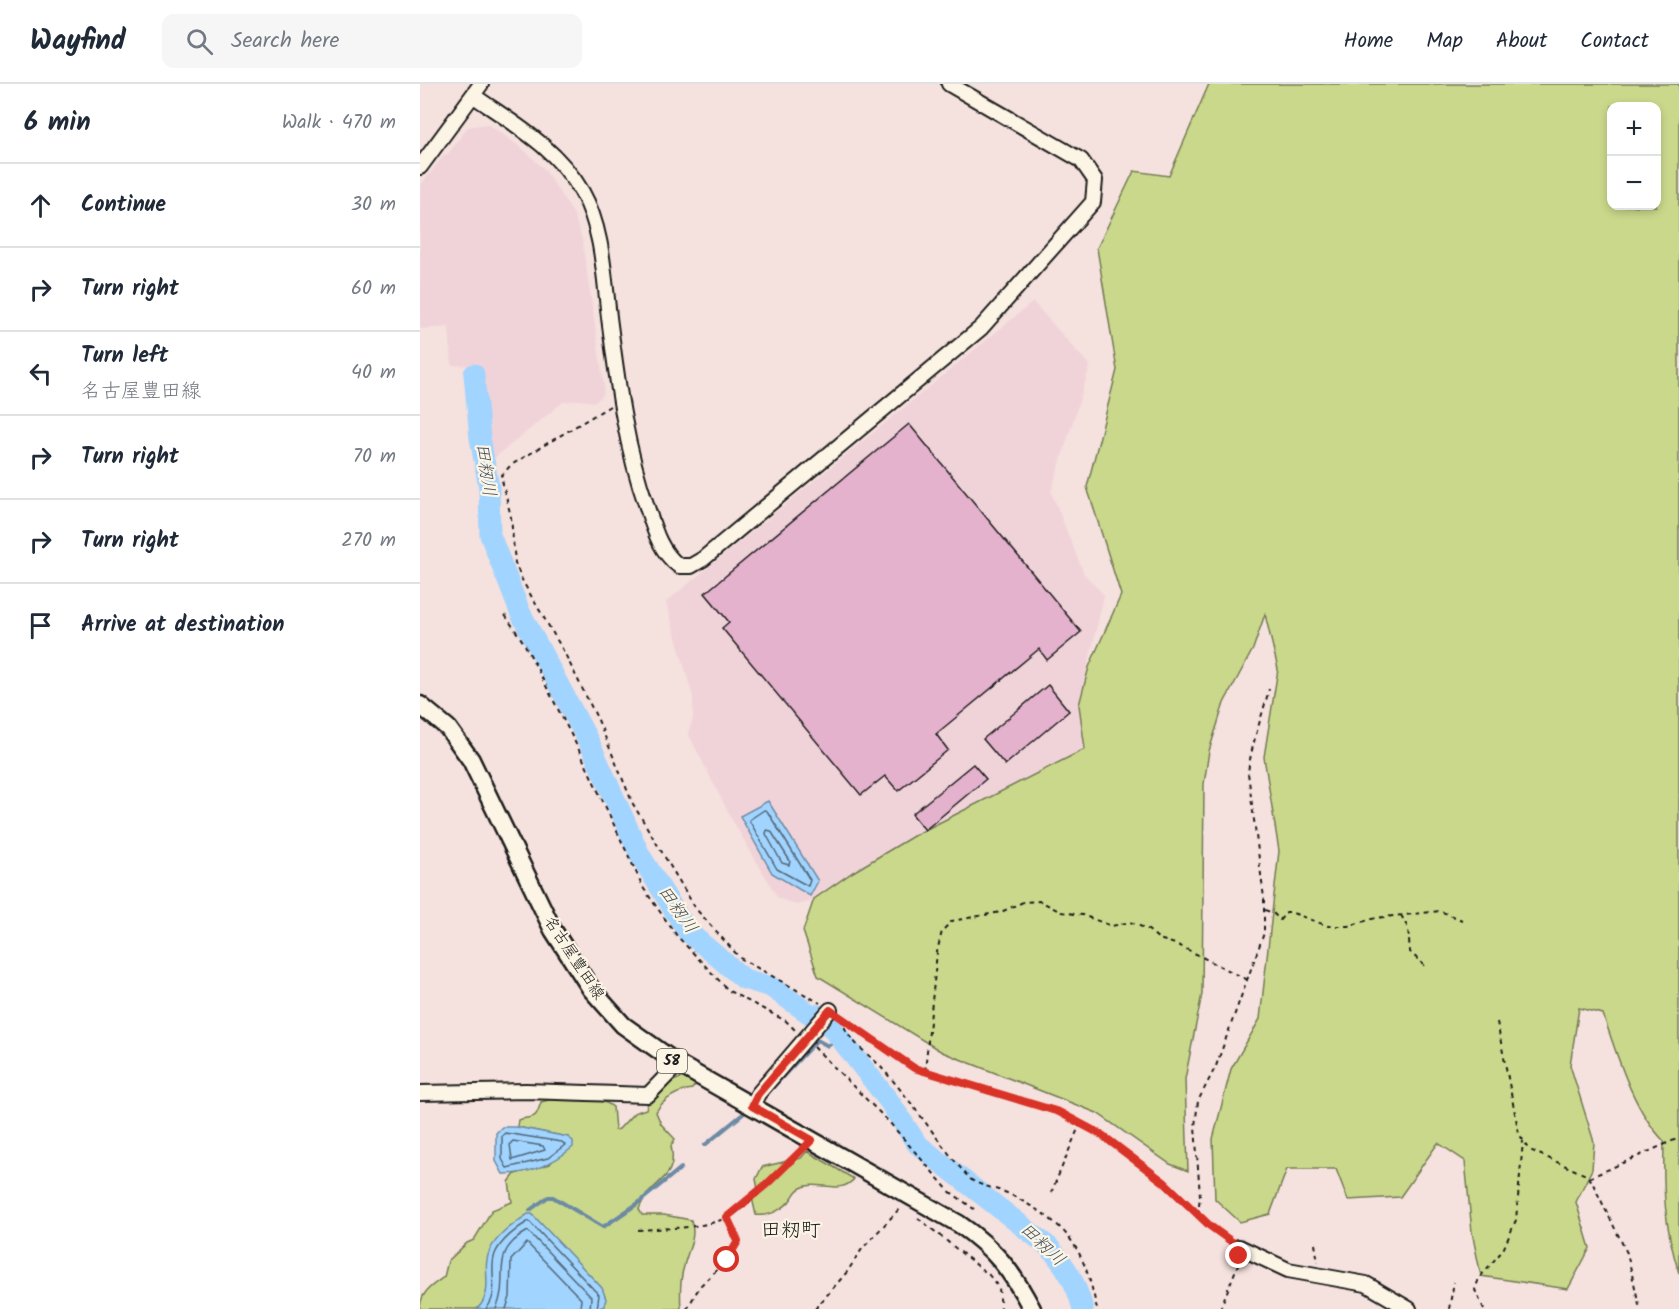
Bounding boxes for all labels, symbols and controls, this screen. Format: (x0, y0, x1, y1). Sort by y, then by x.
search box (162, 14, 582, 68)
text: Wayfind (30, 19, 126, 64)
text: Search here (231, 24, 339, 59)
icon: search (183, 25, 216, 58)
text: Home (1344, 25, 1393, 58)
text: Map (1426, 25, 1463, 58)
text: About (1496, 25, 1547, 58)
text: Contact (1580, 25, 1649, 58)
text: 6 min (24, 102, 91, 144)
map controls (1607, 102, 1661, 210)
button: + (1607, 102, 1661, 156)
text: Walk · 470 m (282, 107, 396, 139)
button: − (1607, 156, 1661, 210)
text: Continue (81, 188, 166, 223)
icon: ahead (24, 189, 57, 222)
text: 30 m (351, 189, 396, 221)
text: Turn right (81, 272, 179, 307)
icon: right (24, 273, 57, 306)
text: 60 m (351, 273, 396, 305)
text: Turn left (81, 339, 168, 374)
icon: left (24, 357, 57, 390)
text: 40 m (351, 357, 396, 389)
text: 名古屋豊田線 (81, 376, 201, 408)
text: Turn right (81, 440, 179, 475)
icon: right (24, 441, 57, 474)
text: 70 m (353, 441, 396, 473)
water label: 田籾川 (467, 441, 503, 499)
text: Turn right (81, 524, 179, 559)
icon: right (24, 525, 57, 558)
text: 270 m (341, 525, 396, 557)
text: Arrive at destination (81, 608, 284, 643)
icon: arrive (24, 609, 57, 642)
water label: 田籾川 (650, 880, 704, 940)
street label: 名古屋豊田線 (537, 911, 611, 1005)
road number: 58 (657, 1049, 687, 1073)
district label: 田籾町 (761, 1215, 821, 1247)
water label: 田籾川 (1012, 1216, 1072, 1274)
route end (1225, 1242, 1251, 1268)
route start (713, 1246, 739, 1272)

